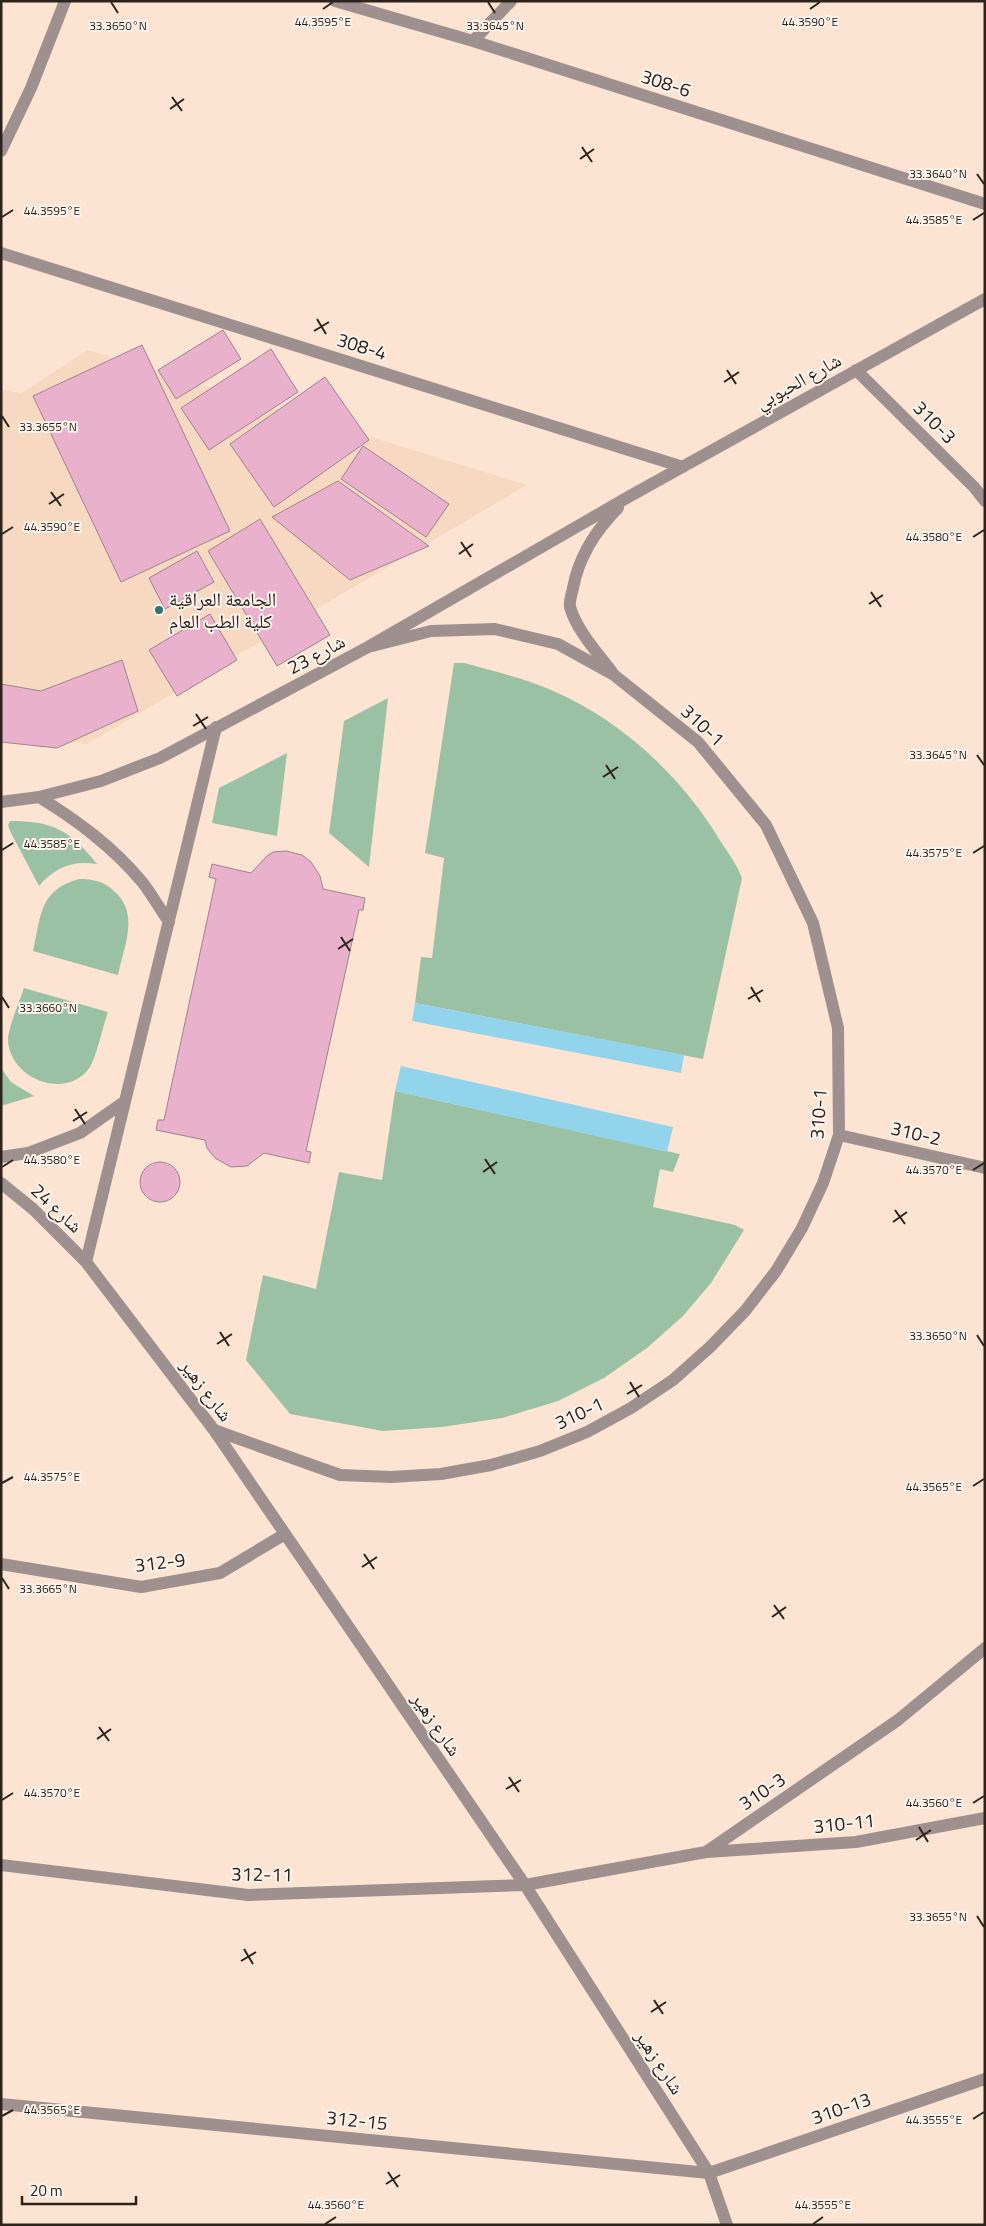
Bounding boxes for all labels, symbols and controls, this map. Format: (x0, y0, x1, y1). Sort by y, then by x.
text: 44.3595°E (295, 12, 351, 31)
text: 44.3590°E (782, 12, 838, 31)
text: 33.3650°N (89, 16, 147, 35)
text: 33.3645°N (466, 16, 524, 35)
street label: 308-6 (637, 61, 695, 104)
text: 33.3640°N (909, 164, 967, 183)
text: 44.3595°E (24, 201, 80, 220)
text: 44.3585°E (906, 210, 962, 229)
street label: 308-4 (334, 324, 391, 367)
street label: شارع الحبوبي (750, 345, 847, 418)
street label: 310-3 (907, 393, 964, 450)
text: 33.3655°N (19, 417, 77, 436)
text: 44.3590°E (24, 517, 80, 536)
text: 44.3580°E (906, 527, 962, 546)
place label: الجامعة العراقية كلية الطب العام (169, 584, 276, 635)
marker: الجامعة العراقية كلية الطب العام (153, 604, 165, 616)
street label: شارع 23 (282, 626, 350, 681)
street label: 310-1 (675, 697, 732, 753)
text: 33.3645°N (909, 745, 967, 764)
text: 44.3585°E (24, 834, 80, 853)
text: 44.3575°E (906, 843, 962, 862)
text: 33.3660°N (19, 998, 77, 1017)
street label: 310-1 (801, 1088, 834, 1140)
street label: 310-2 (888, 1113, 944, 1152)
text: 44.3580°E (24, 1150, 80, 1169)
text: 44.3570°E (906, 1160, 962, 1179)
street label: شارع 24 (25, 1176, 90, 1239)
text: 33.3650°N (909, 1326, 967, 1345)
street label: شارع زهير (174, 1351, 241, 1427)
street label: 310-1 (550, 1389, 608, 1436)
text: 44.3575°E (24, 1467, 80, 1486)
text: 44.3565°E (906, 1477, 962, 1496)
street label: 312-9 (133, 1544, 187, 1579)
text: 33.3665°N (19, 1579, 77, 1598)
street label: شارع زهير (405, 1685, 470, 1762)
street label: 310-3 (733, 1764, 791, 1817)
text: 44.3570°E (24, 1783, 80, 1802)
text: 44.3560°E (906, 1793, 962, 1812)
street label: 310-11 (812, 1805, 876, 1840)
street label: 312-11 (231, 1858, 293, 1889)
text: 33.3655°N (909, 1907, 967, 1926)
street label: شارع زهير (628, 2023, 692, 2100)
street label: 310-13 (807, 2084, 875, 2131)
text: 44.3565°E (24, 2100, 80, 2119)
street label: 312-15 (325, 2102, 389, 2137)
text: 44.3555°E (906, 2110, 962, 2129)
scale bar (22, 2174, 136, 2206)
text: 20 m (30, 2179, 63, 2202)
text: 44.3560°E (308, 2195, 364, 2214)
text: 44.3555°E (795, 2195, 851, 2214)

